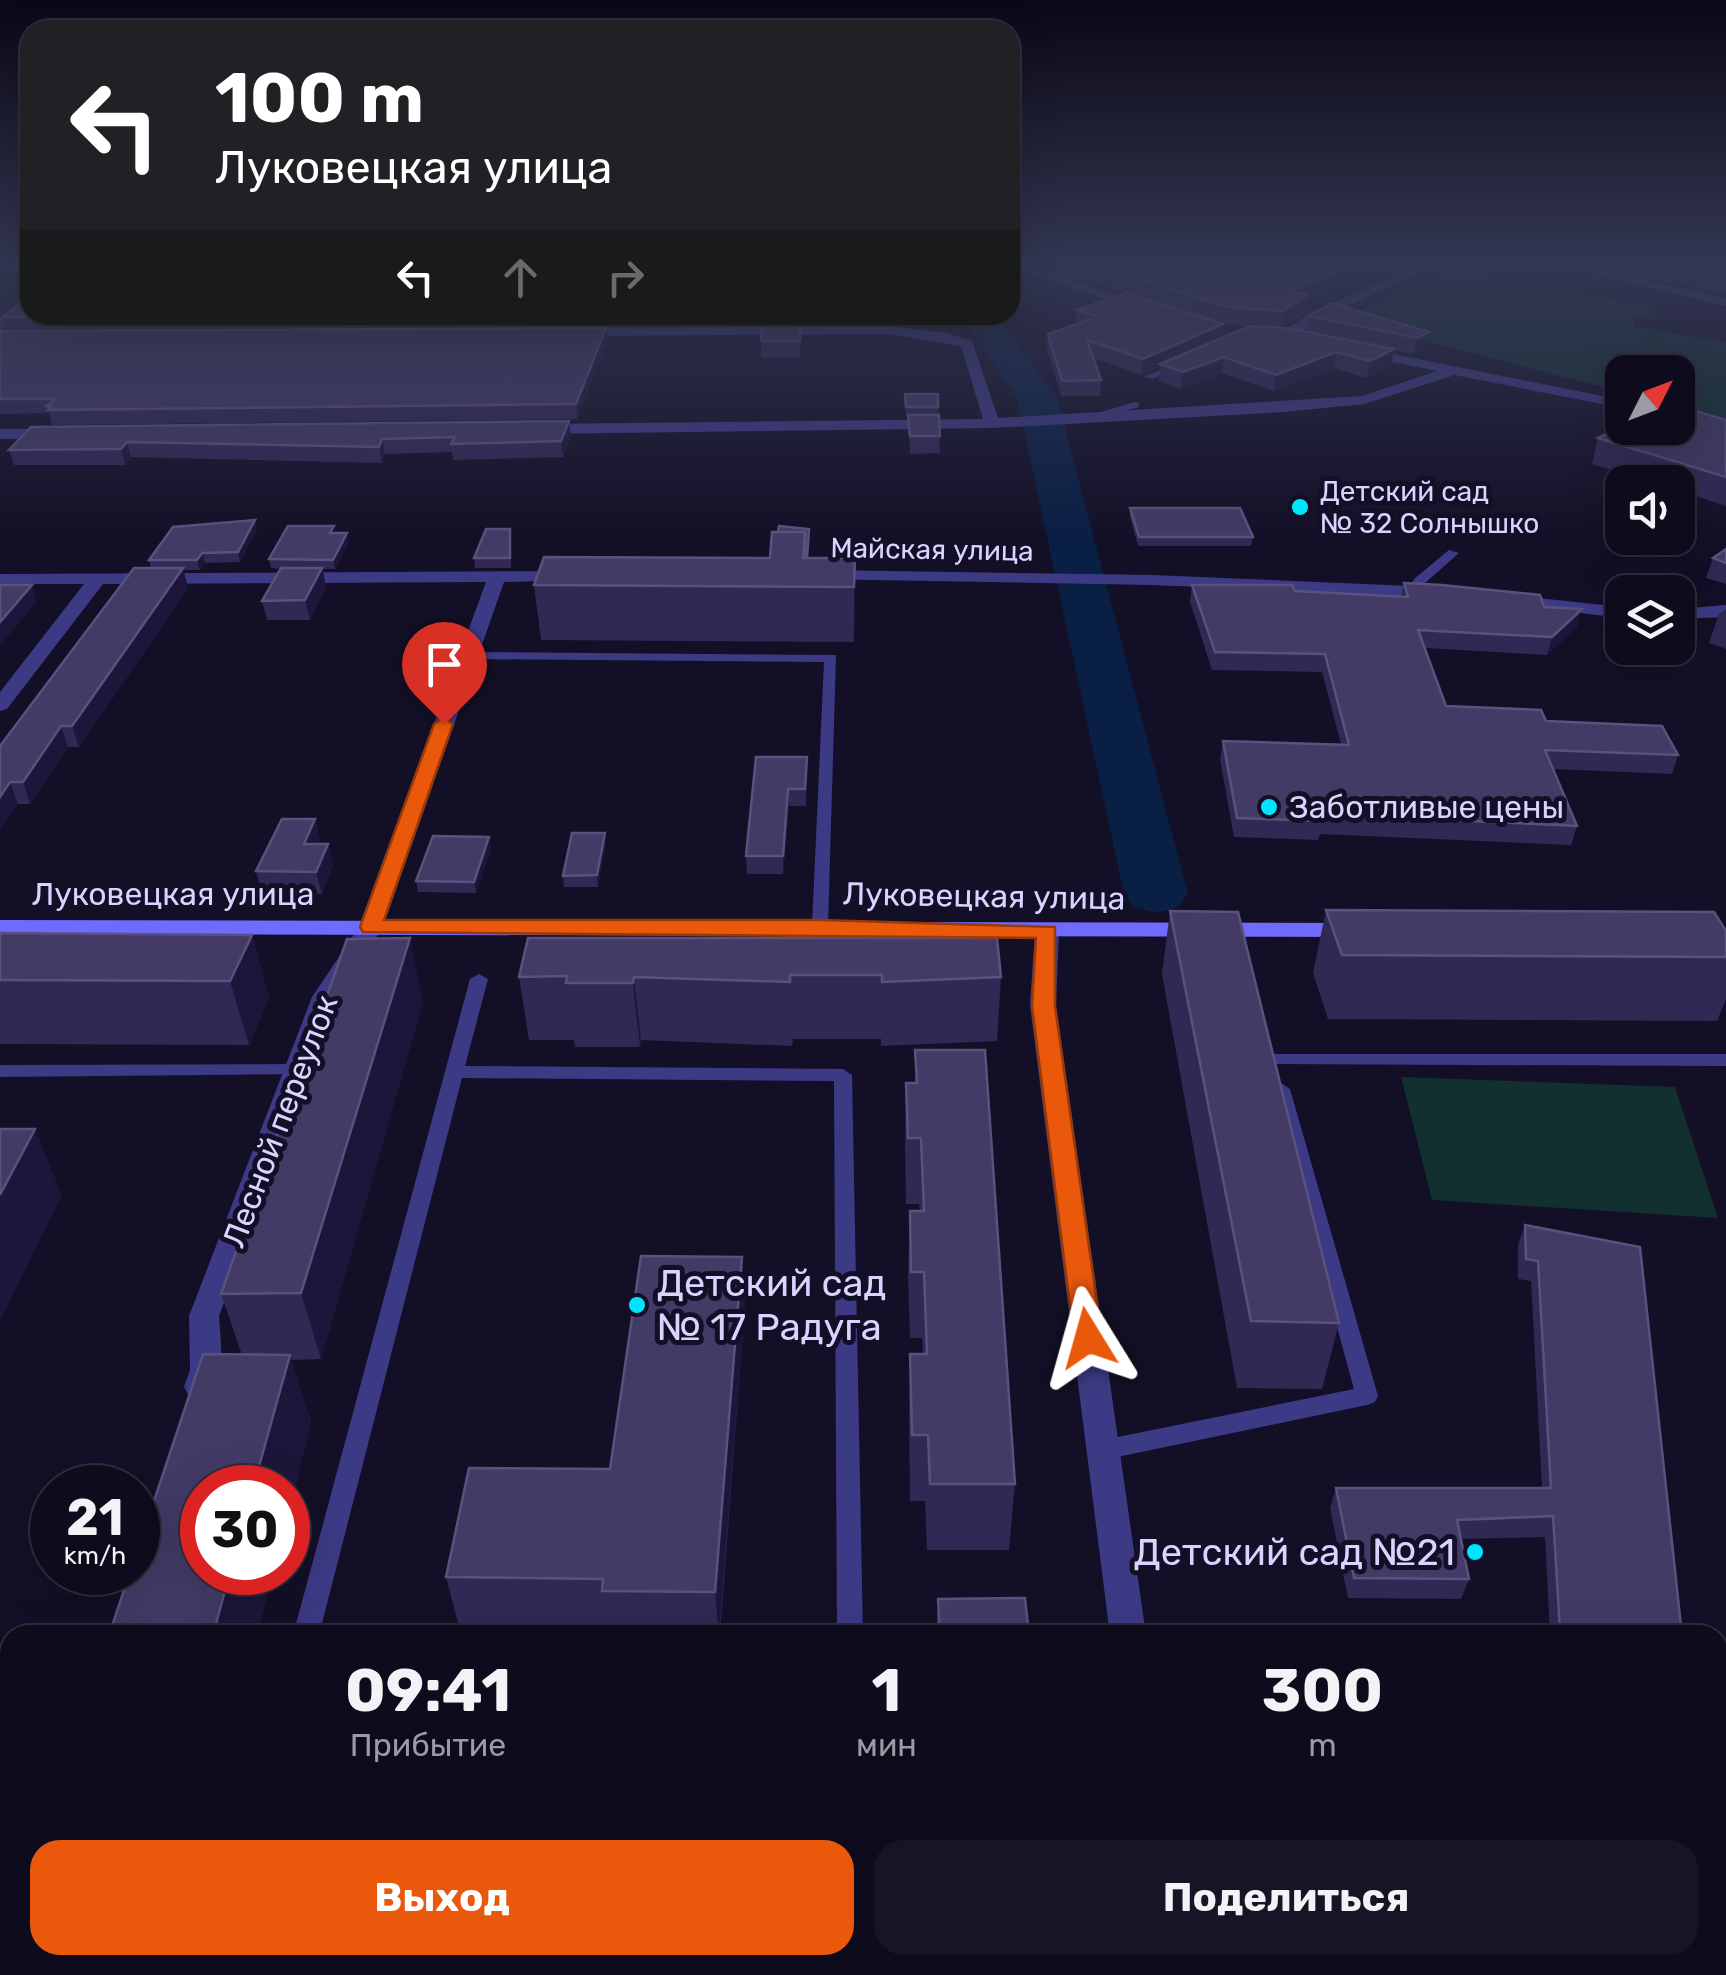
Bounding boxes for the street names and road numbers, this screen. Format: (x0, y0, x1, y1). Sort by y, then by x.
street label: Майская улица (830, 531, 1034, 568)
street label: Луковецкая улица (32, 875, 314, 913)
street label: Луковецкая улица (842, 875, 1126, 917)
street label: Лесной переулок (214, 989, 346, 1253)

